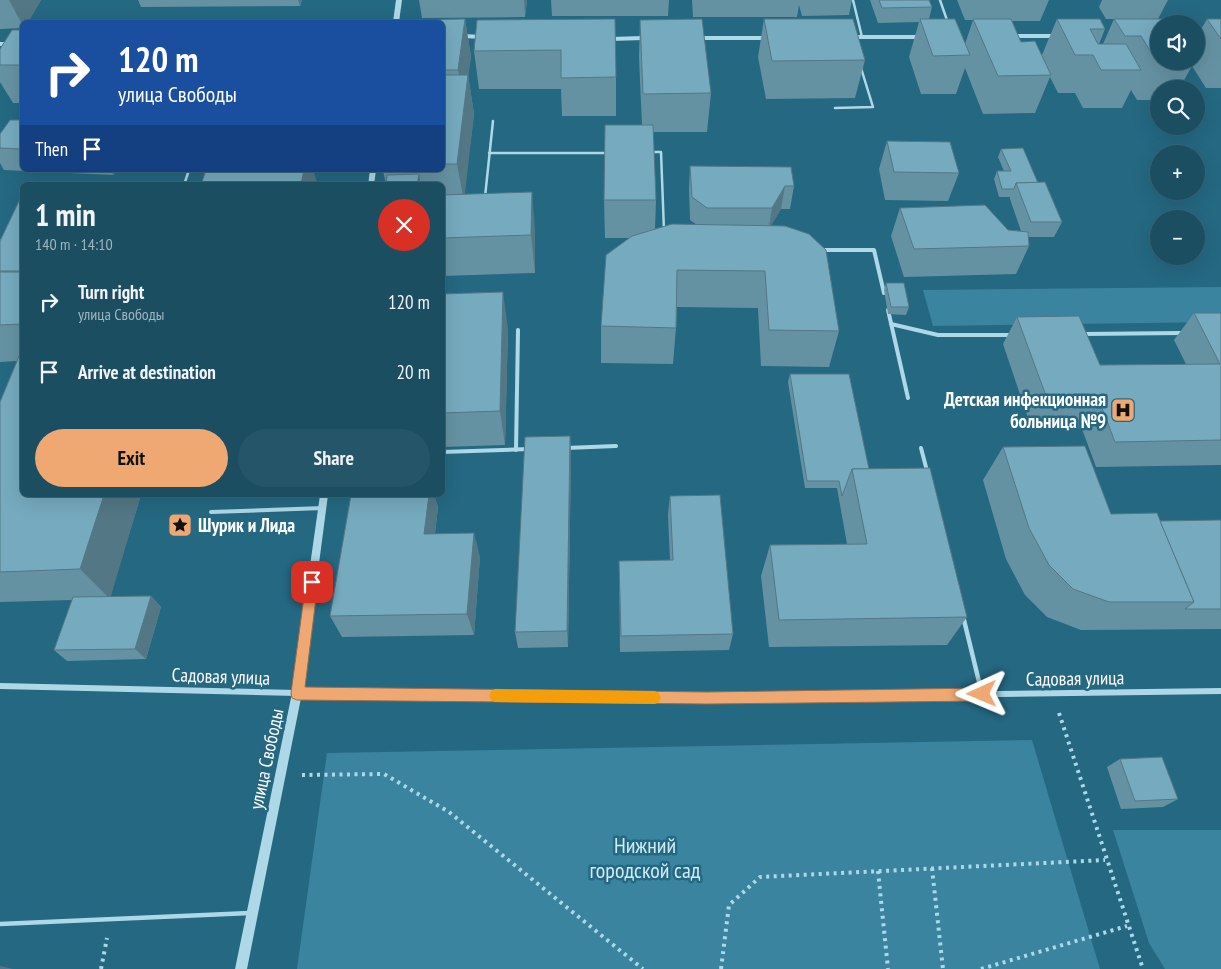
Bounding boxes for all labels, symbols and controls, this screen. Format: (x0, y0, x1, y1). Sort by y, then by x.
map controls (1150, 15, 1205, 265)
button: sound (1150, 15, 1205, 70)
text: 120 m (118, 36, 199, 82)
icon: right (35, 40, 100, 105)
text: улица Свободы (118, 80, 237, 108)
button: search (1150, 80, 1205, 135)
icon: arrive (78, 135, 106, 163)
text: Then (35, 137, 68, 161)
button: + (1150, 145, 1205, 200)
text: 1 min (35, 195, 96, 234)
button: close (378, 199, 430, 251)
button: − (1150, 210, 1205, 265)
text: 140 m · 14:10 (35, 234, 113, 254)
text: Turn right (78, 280, 144, 304)
icon: right (35, 288, 63, 316)
text: 120 m (388, 290, 430, 314)
text: улица Свободы (78, 304, 164, 324)
icon: arrive (35, 358, 63, 386)
text: Arrive at destination (78, 360, 216, 384)
text: 20 m (397, 360, 430, 384)
place label: Детская инфекционная больница №9 (944, 387, 1106, 433)
hospital icon: Детская инфекционная больница №9 (1110, 397, 1136, 423)
button: Exit (35, 429, 228, 487)
button: Share (238, 429, 430, 487)
place icon: Шурик и Лида (167, 512, 193, 538)
place label: Шурик и Лида (198, 513, 295, 537)
pin (291, 561, 333, 603)
icon: arrive (298, 568, 326, 596)
street label: Садовая улица (171, 662, 271, 690)
street label: Садовая улица (1026, 665, 1124, 691)
position arrow (955, 667, 1007, 719)
street label: улица Свободы (244, 706, 288, 812)
park label: Нижний городской сад (590, 831, 701, 884)

